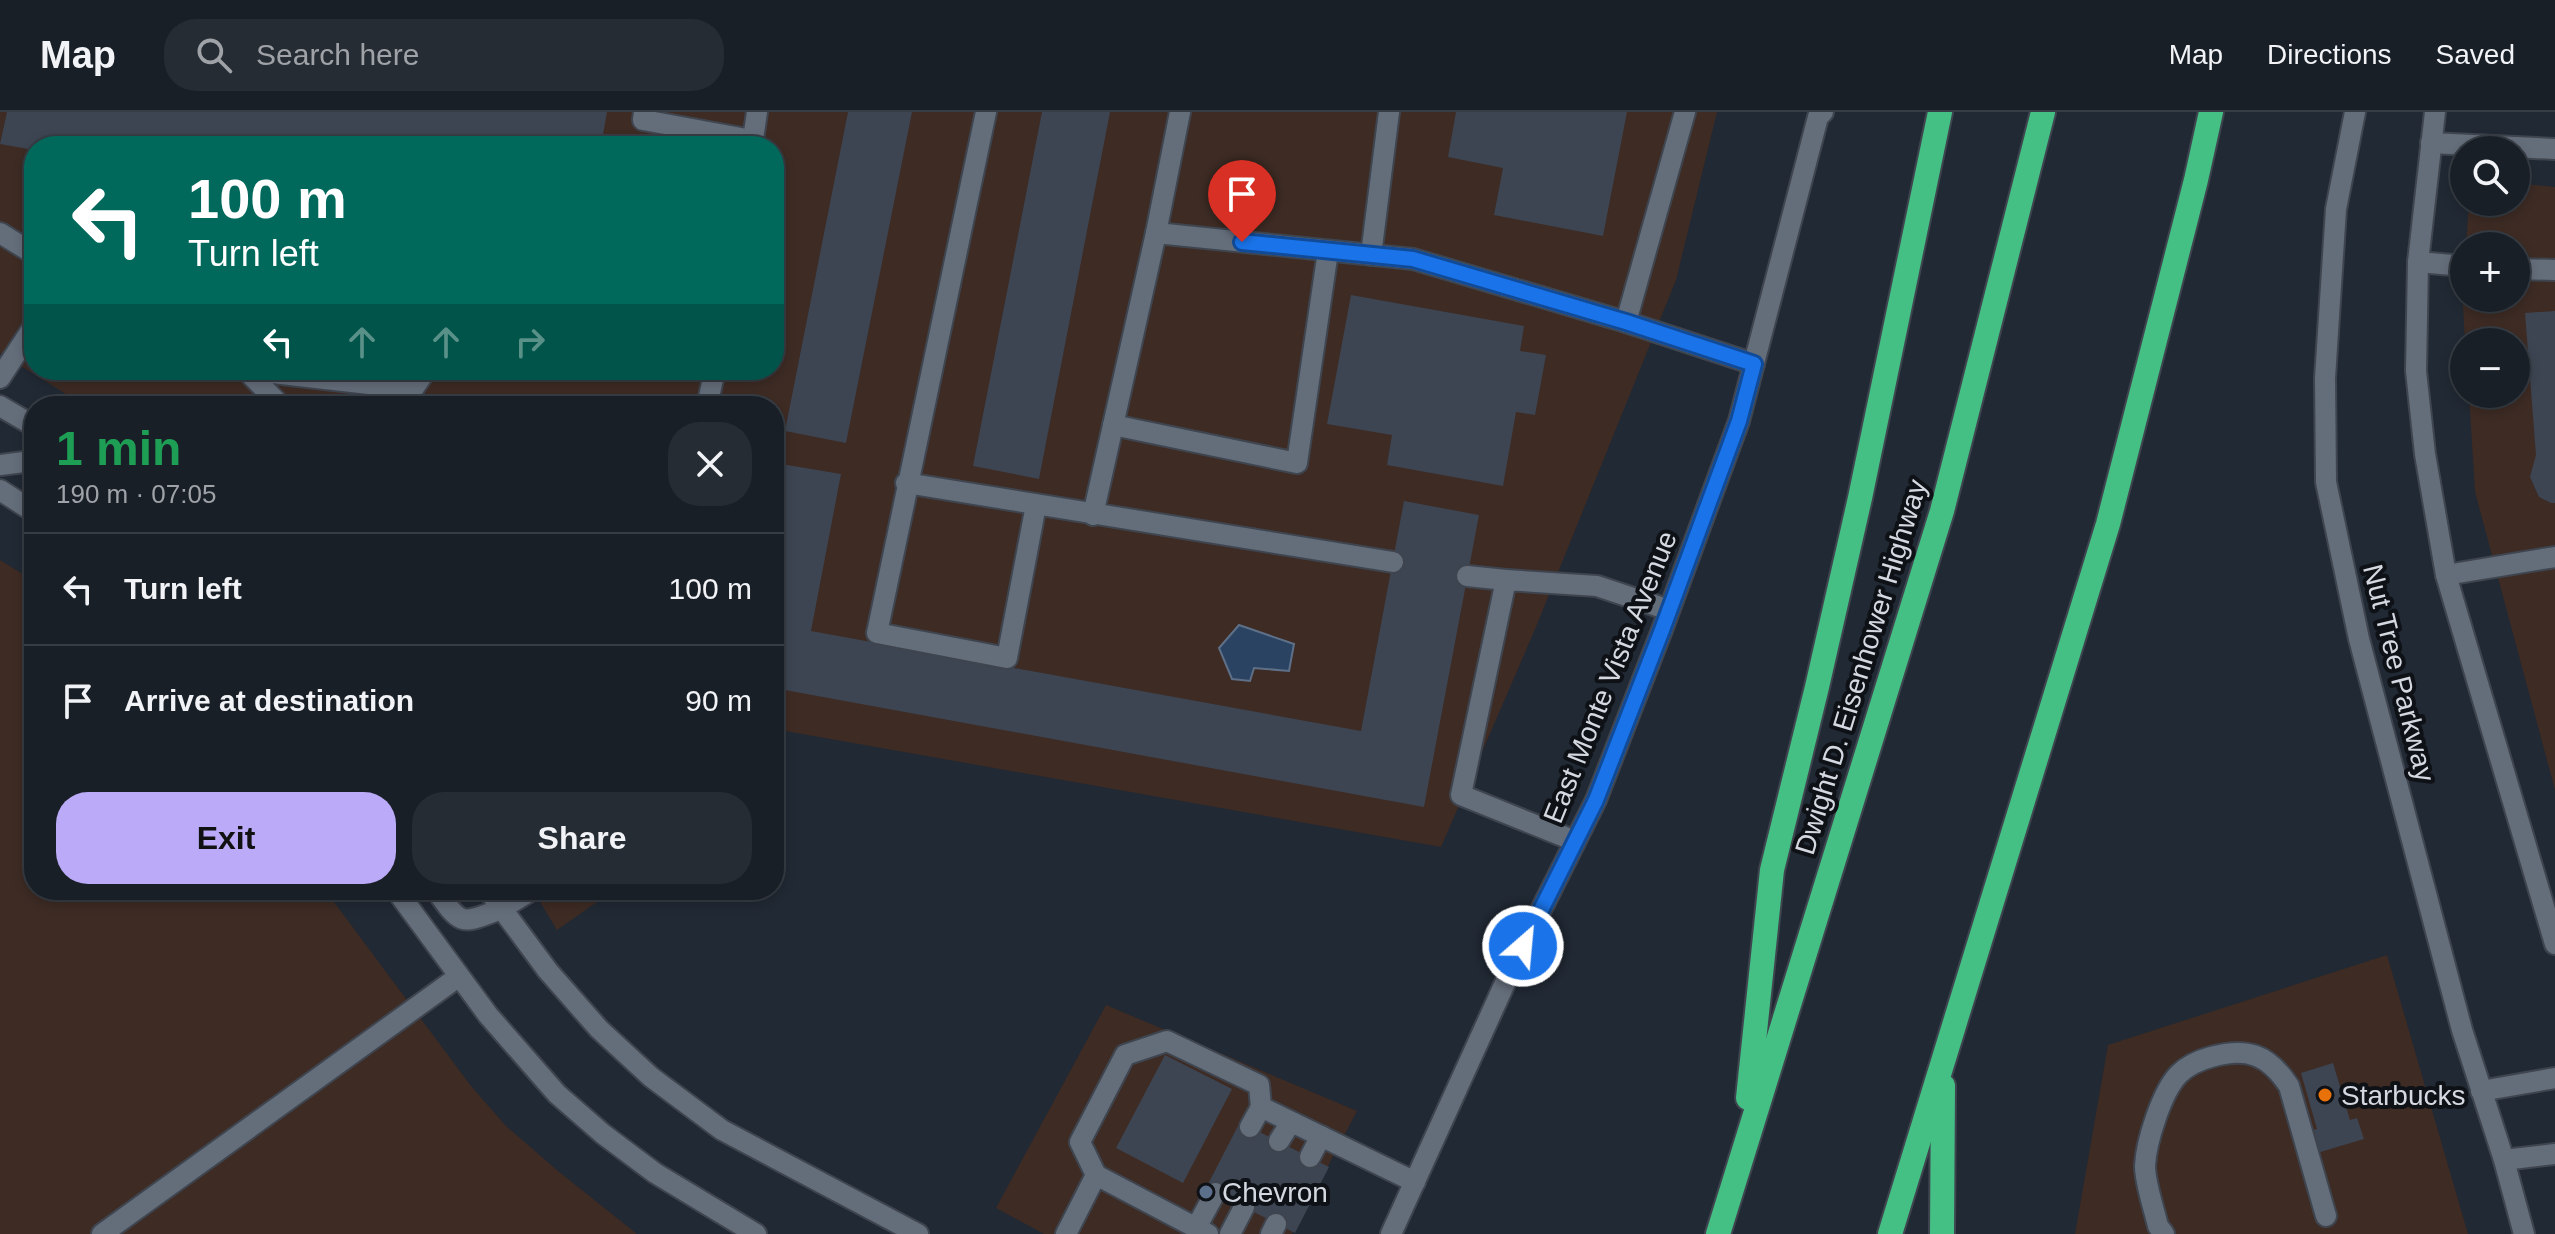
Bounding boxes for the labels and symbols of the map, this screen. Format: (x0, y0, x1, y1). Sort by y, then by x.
pin (1208, 160, 1276, 242)
street label: Dwight D. Eisenhower Highway (1789, 476, 1933, 858)
street label: East Monte Vista Avenue (1537, 527, 1683, 827)
street label: Nut Tree Parkway (2357, 561, 2441, 785)
position arrow (1481, 904, 1565, 988)
place label: Starbucks (2341, 1080, 2466, 1111)
marker: Starbucks (2316, 1086, 2334, 1104)
place label: Chevron (1222, 1177, 1328, 1208)
marker: Chevron (1197, 1183, 1215, 1201)

